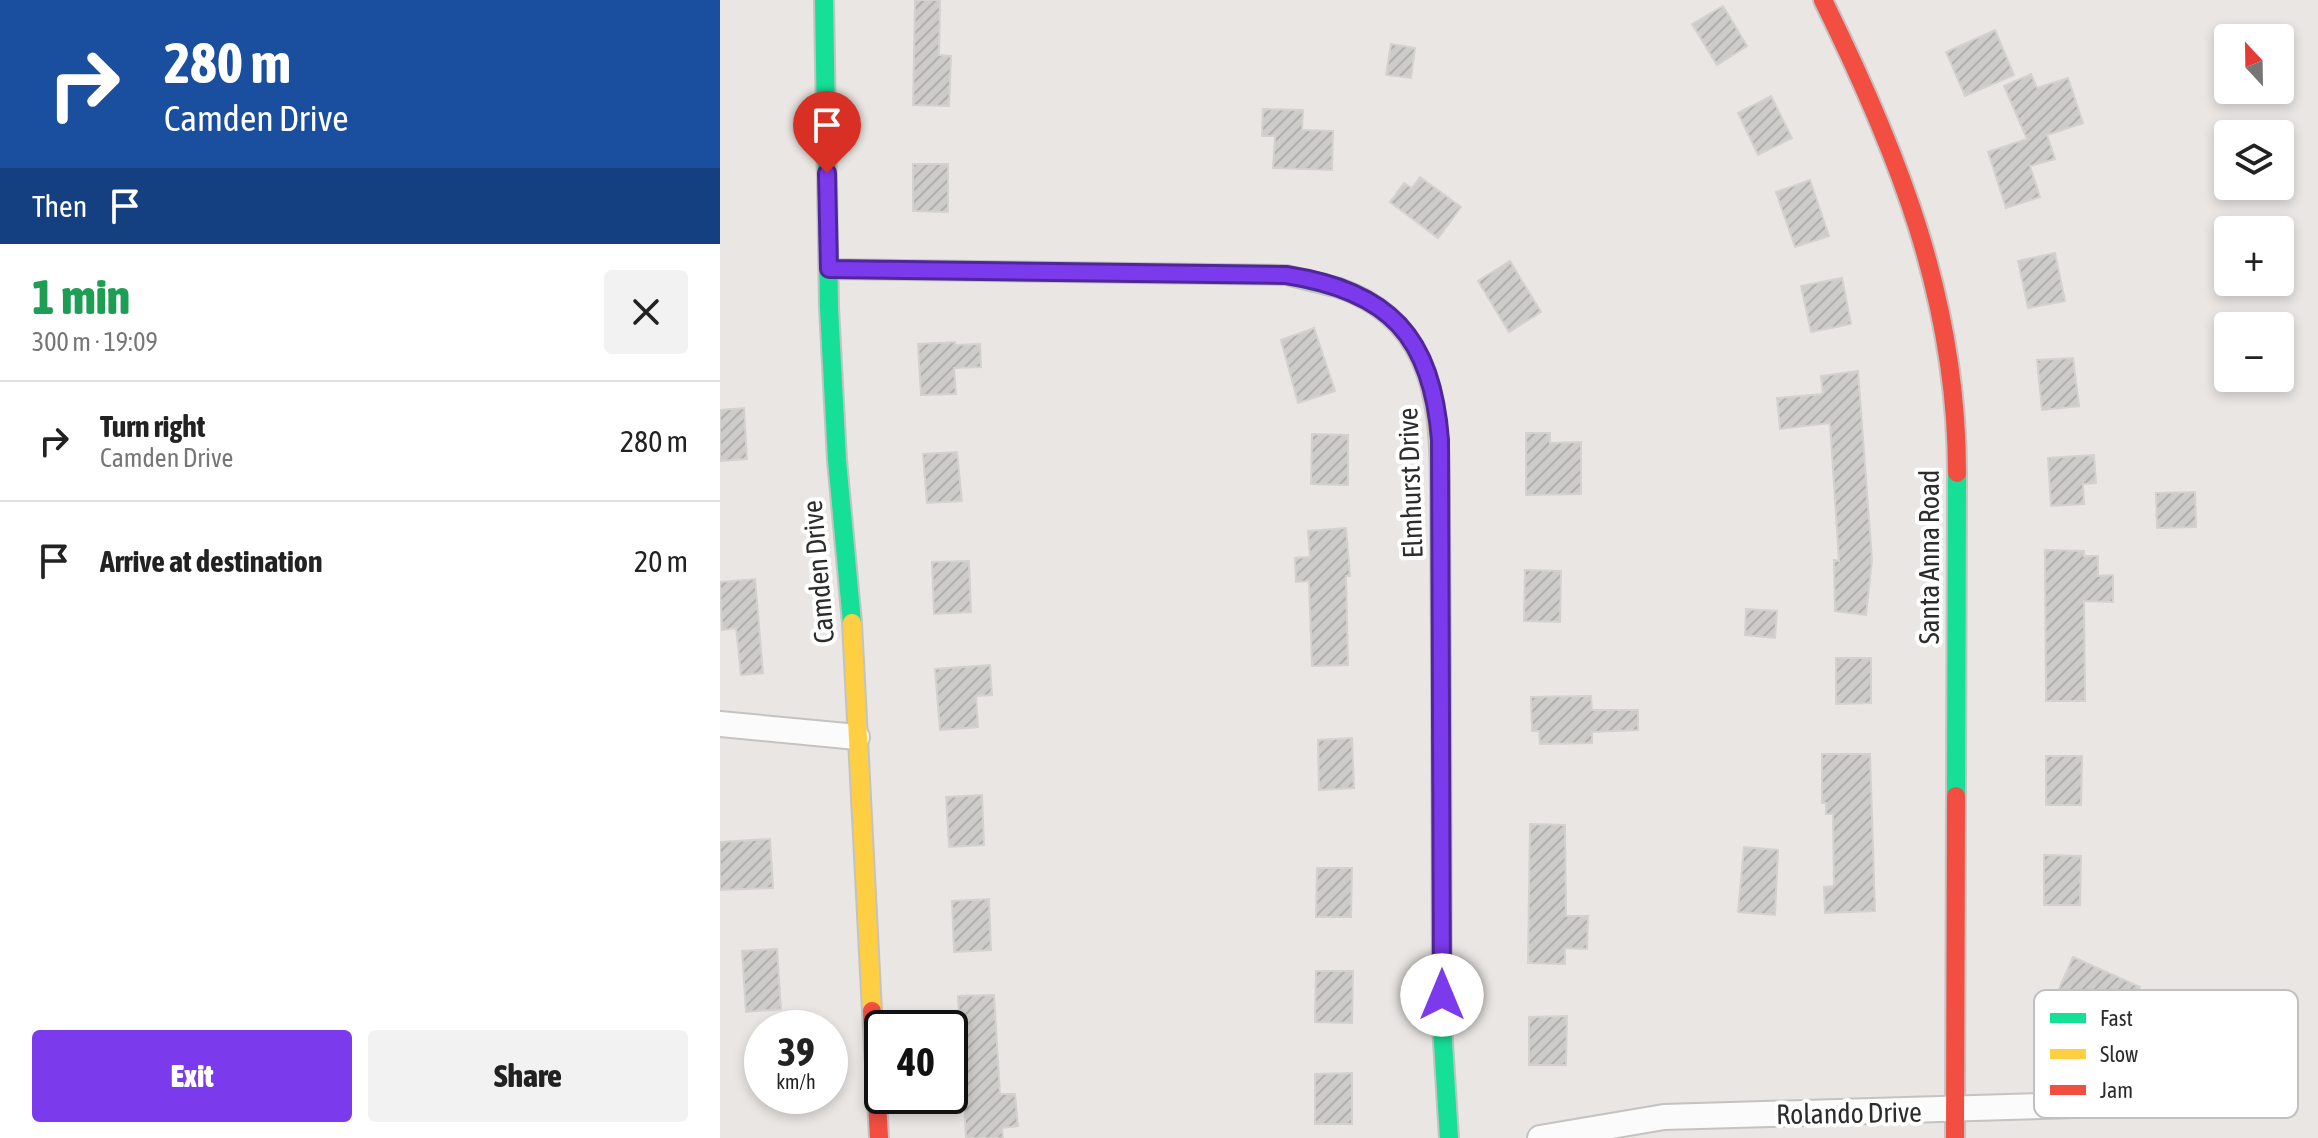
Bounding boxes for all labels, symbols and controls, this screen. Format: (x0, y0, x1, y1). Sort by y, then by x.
north arrow (2214, 24, 2294, 104)
map controls (2214, 24, 2294, 392)
text: 280 m (164, 31, 291, 95)
icon: right (32, 32, 136, 136)
pin (793, 91, 861, 173)
text: Camden Drive (164, 97, 349, 139)
icon: arrive (805, 103, 849, 147)
button: layers (2214, 120, 2294, 200)
icon: arrive (103, 184, 147, 228)
text: Then (32, 189, 87, 223)
button: + (2214, 216, 2294, 296)
text: 1 min (32, 269, 130, 324)
button: close (604, 270, 688, 354)
button: − (2214, 312, 2294, 392)
text: 300 m · 19:09 (32, 327, 158, 357)
street label: Elmhurst Drive (1391, 407, 1429, 559)
text: Turn right (100, 409, 206, 443)
icon: right (32, 419, 76, 463)
text: 280 m (620, 424, 688, 458)
text: Camden Drive (100, 443, 233, 473)
street label: Santa Anna Road (1913, 470, 1945, 644)
street label: Camden Drive (796, 499, 840, 645)
icon: arrive (32, 539, 76, 583)
text: Arrive at destination (100, 544, 322, 578)
text: 20 m (634, 544, 688, 578)
position arrow (1400, 953, 1484, 1037)
legend (2034, 990, 2298, 1118)
text: Fast (2100, 1005, 2133, 1031)
speed limit sign: 40 (864, 1010, 968, 1114)
text: 39 (777, 1029, 815, 1074)
button: Exit (32, 1030, 352, 1122)
button: Share (368, 1030, 688, 1122)
text: Slow (2100, 1041, 2138, 1067)
text: km/h (776, 1070, 816, 1093)
text: Jam (2100, 1077, 2133, 1103)
street label: Rolando Drive (1776, 1096, 1922, 1130)

